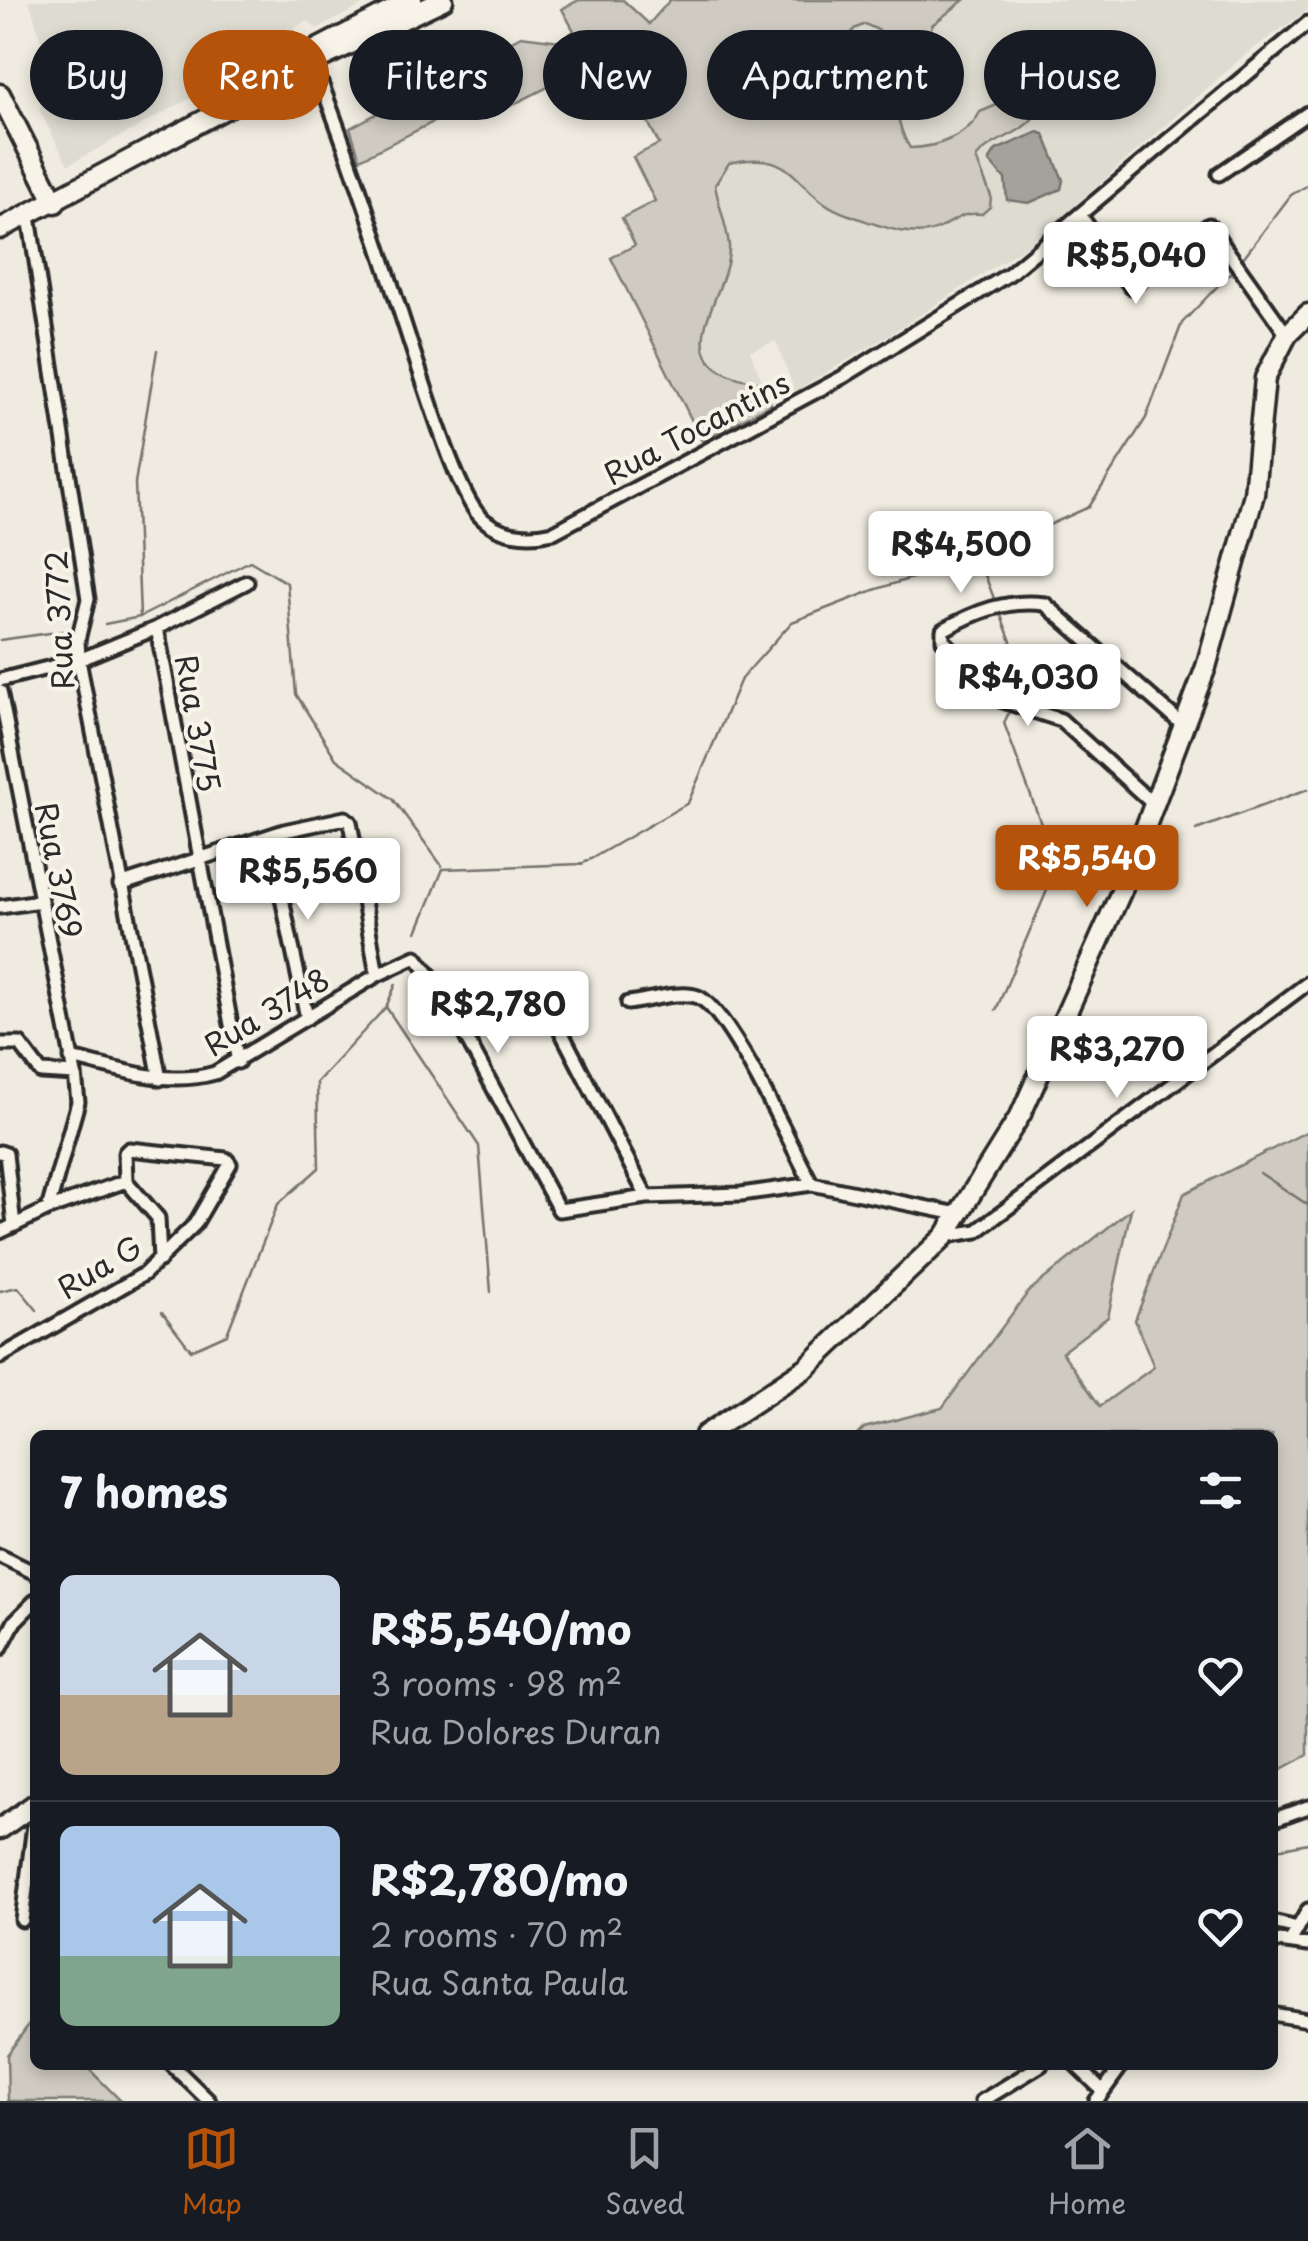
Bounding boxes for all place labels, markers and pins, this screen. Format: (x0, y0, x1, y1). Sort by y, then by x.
pin: R$5,040 (1044, 222, 1228, 307)
pin: R$4,500 (869, 511, 1053, 596)
pin: R$4,030 (936, 644, 1120, 729)
pin: R$5,540 (995, 825, 1179, 910)
pin: R$5,560 (216, 838, 400, 923)
pin: R$2,780 (406, 971, 590, 1056)
pin: R$3,270 (1025, 1016, 1209, 1101)

